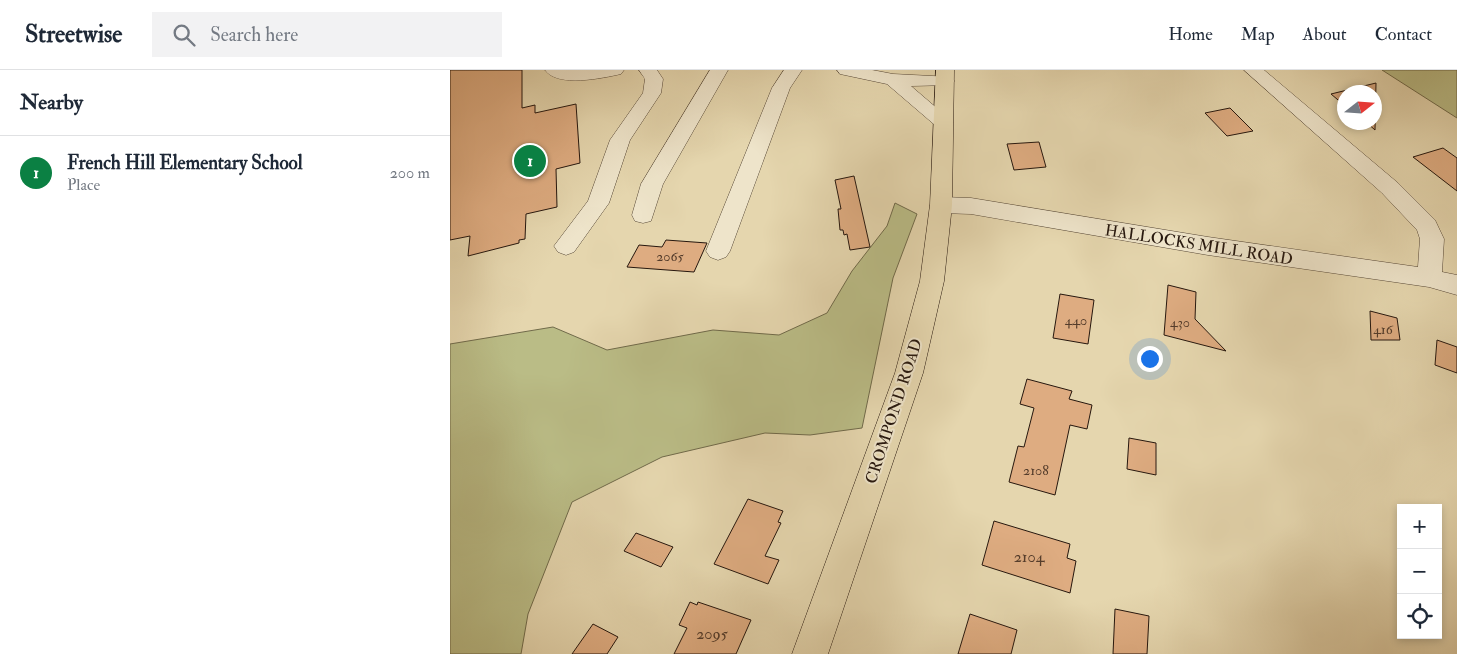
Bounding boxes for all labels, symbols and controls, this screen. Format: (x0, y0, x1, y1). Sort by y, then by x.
search box (152, 12, 502, 57)
text: Streetwise (25, 19, 122, 50)
icon: search (170, 21, 198, 49)
text: Search here (210, 23, 298, 47)
text: Home (1168, 23, 1213, 46)
text: Map (1241, 23, 1275, 46)
text: About (1303, 23, 1347, 46)
text: Contact (1375, 23, 1432, 46)
north arrow (1337, 85, 1382, 130)
text: Nearby (20, 89, 83, 116)
pin: 1 (514, 142, 546, 180)
text: French Hill Elementary School (67, 151, 303, 175)
text: 1 (33, 163, 39, 183)
text: 200 m (390, 163, 430, 183)
text: Place (67, 175, 100, 195)
street label: HALLOCKS MILL ROAD (1103, 220, 1294, 270)
house number: 2065 (656, 248, 685, 265)
house number: 440 (1065, 312, 1087, 329)
house number: 430 (1170, 314, 1190, 331)
house number: 416 (1373, 321, 1394, 338)
street label: CROMPOND ROAD (861, 336, 927, 486)
your location (1137, 346, 1163, 372)
house number: 2108 (1023, 462, 1049, 479)
map controls (1397, 504, 1442, 639)
button: + (1397, 504, 1442, 549)
house number: 2104 (1014, 547, 1046, 567)
button: − (1397, 549, 1442, 594)
button: locate (1397, 594, 1442, 639)
house number: 2095 (696, 624, 728, 644)

